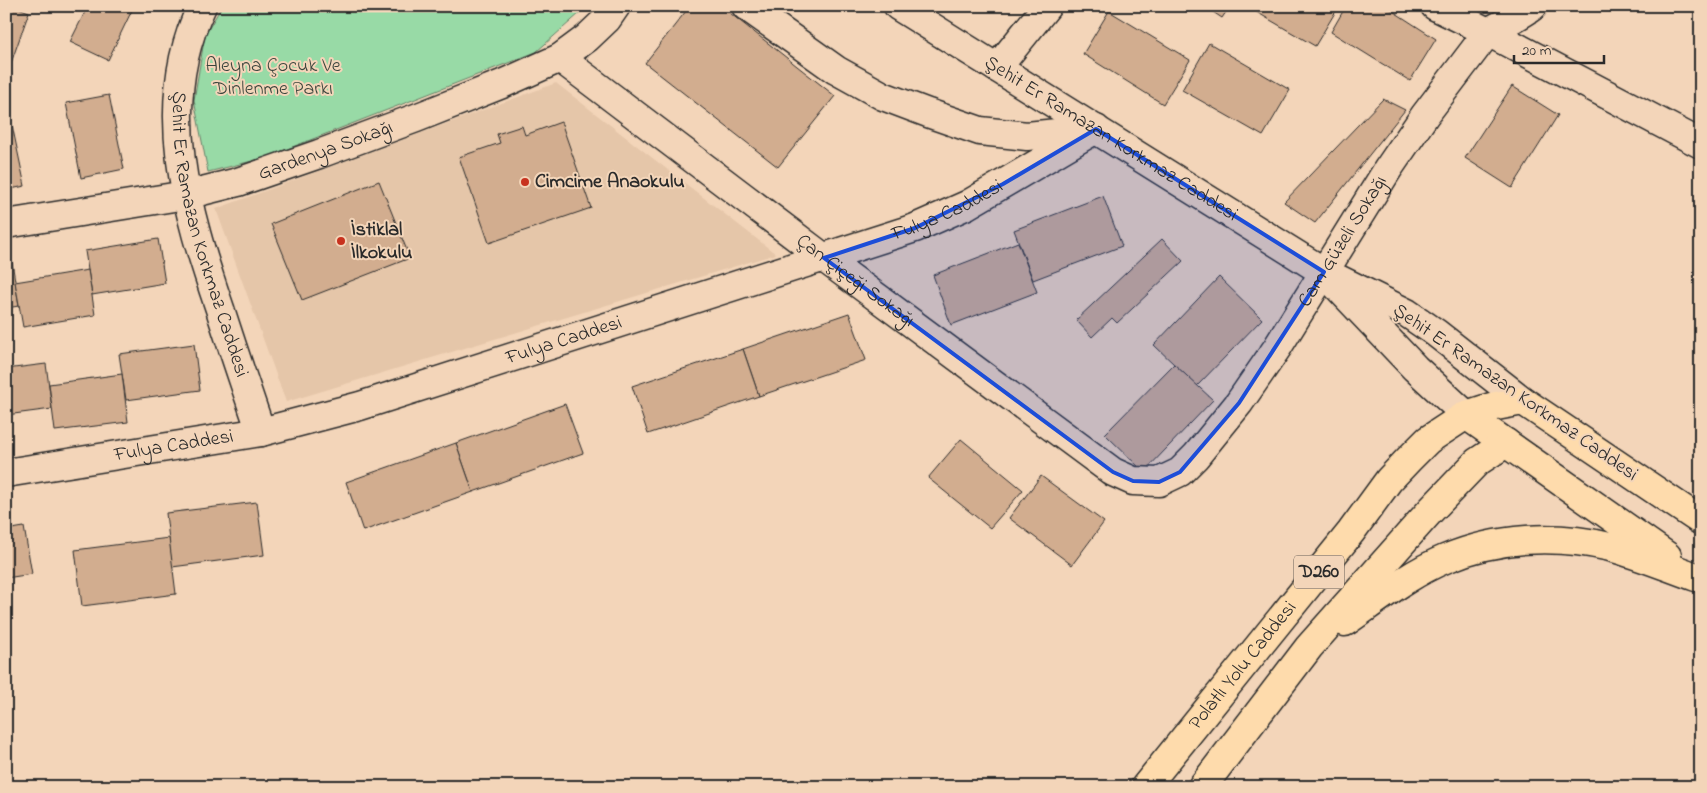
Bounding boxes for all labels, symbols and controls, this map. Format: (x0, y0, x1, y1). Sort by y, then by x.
scale bar (1514, 32, 1604, 64)
text: 20 m (1522, 40, 1552, 62)
street label: Şehit Er Ramazan Korkmaz Caddesi (978, 49, 1243, 229)
park label: Aleyna Çocuk Ve Dinlenme Parkı (205, 52, 341, 104)
street label: Şehit Er Ramazan Korkmaz Caddesi (163, 90, 256, 381)
street label: Gardenya Sokağı (254, 113, 397, 188)
place label: Cimcime Anaokulu (535, 168, 685, 197)
street label: Cam Güzeli Sokağı (1291, 170, 1395, 313)
street label: Fulya Caddesi (887, 172, 1009, 249)
marker: Cimcime Anaokulu (519, 176, 531, 188)
place label: İstiklal İlkokulu (351, 216, 413, 268)
street label: Çan Çiçeği Sokağı (790, 227, 921, 335)
marker: İstiklal İlkokulu (335, 235, 347, 247)
street label: Şehit Er Ramazan Korkmaz Caddesi (1386, 297, 1644, 489)
street label: Fulya Caddesi (501, 308, 626, 373)
street label: Fulya Caddesi (111, 422, 236, 470)
road number: D260 (1294, 556, 1344, 588)
street label: Polatlı Yolu Caddesi (1182, 595, 1304, 736)

